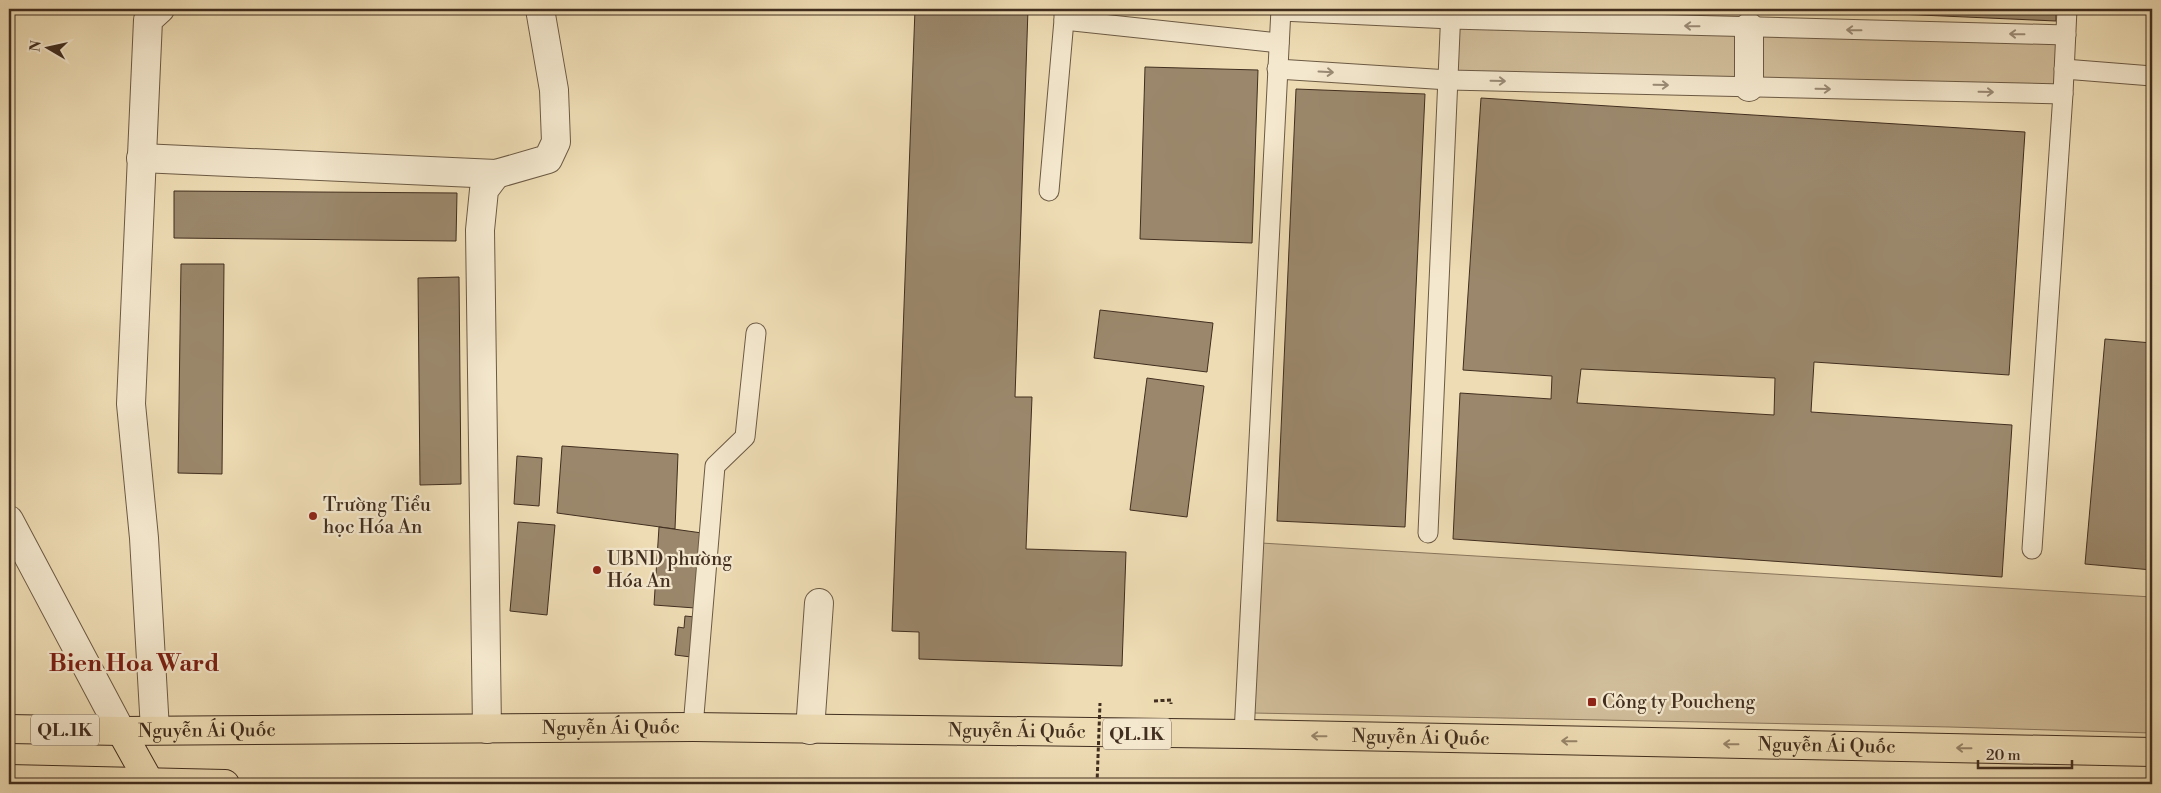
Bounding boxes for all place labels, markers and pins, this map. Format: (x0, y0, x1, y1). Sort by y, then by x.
place label: Trường Tiểu học Hóa An (323, 493, 431, 539)
marker: Trường Tiểu học Hóa An (307, 510, 319, 522)
place label: UBND phường Hóa An (607, 547, 732, 593)
marker: UBND phường Hóa An (591, 564, 603, 576)
place label: Công ty Poucheng (1602, 690, 1756, 714)
marker: Công ty Poucheng (1586, 696, 1598, 708)

